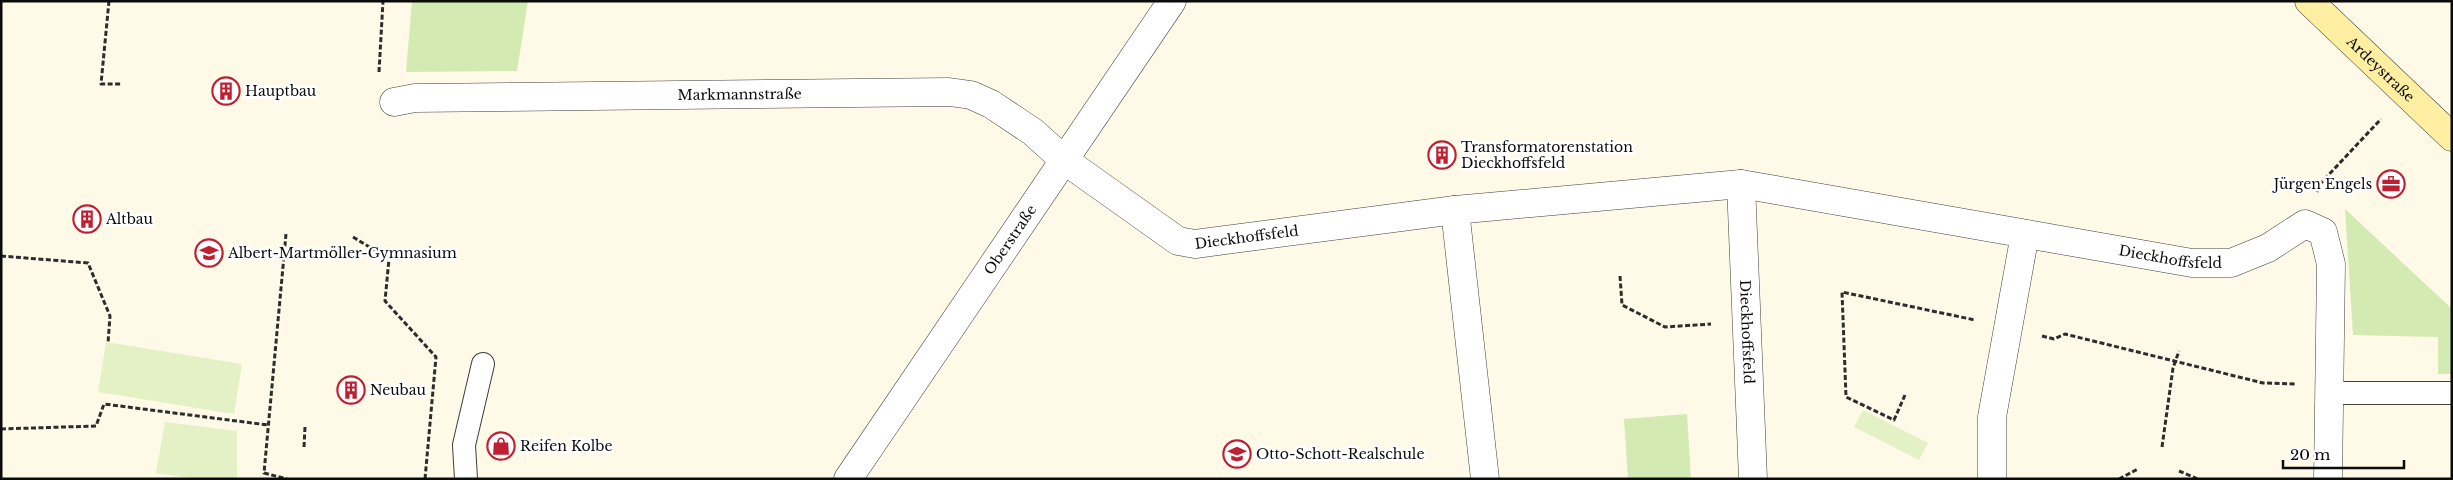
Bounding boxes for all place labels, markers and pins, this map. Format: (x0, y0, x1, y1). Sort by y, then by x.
building icon: Hauptbau (211, 76, 241, 106)
place label: Hauptbau (245, 82, 317, 100)
place label: Transformatorenstation Dieckhoffsfeld (1461, 138, 1633, 172)
building icon: Transformatorenstation Dieckhoffsfeld (1427, 140, 1457, 170)
office icon: Jürgen Engels (2376, 169, 2406, 199)
place label: Jürgen Engels (2272, 175, 2372, 193)
building icon: Altbau (72, 204, 102, 234)
place label: Altbau (105, 210, 154, 228)
school or university icon: Albert-Martmöller-Gymnasium (194, 238, 224, 268)
place label: Albert-Martmöller-Gymnasium (227, 244, 457, 262)
building icon: Neubau (336, 375, 366, 405)
place label: Neubau (370, 381, 427, 399)
shop icon: Reifen Kolbe (486, 431, 516, 461)
place label: Reifen Kolbe (520, 437, 612, 455)
school or university icon: Otto-Schott-Realschule (1222, 439, 1252, 469)
place label: Otto-Schott-Realschule (1256, 445, 1424, 463)

